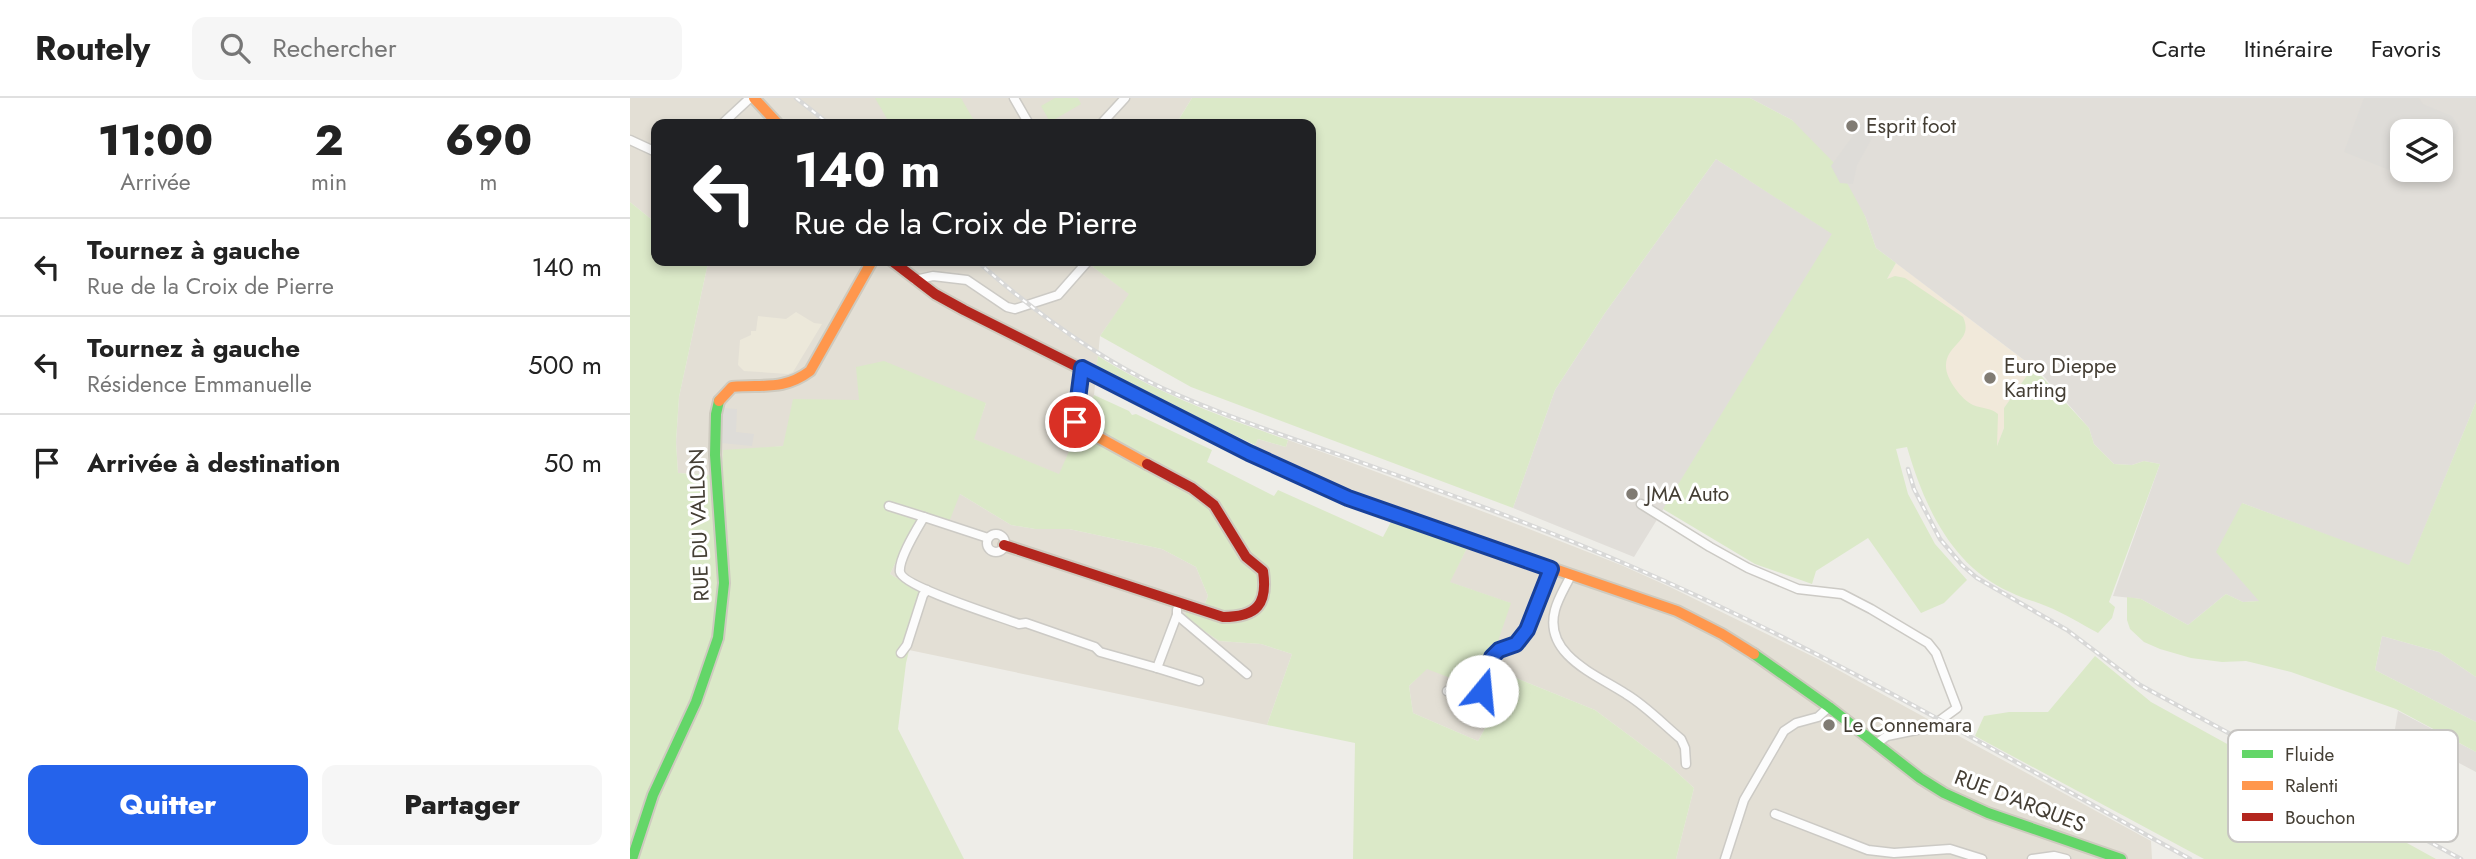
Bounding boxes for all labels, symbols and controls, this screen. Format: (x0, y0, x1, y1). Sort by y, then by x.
search box (192, 17, 682, 80)
text: Routely (35, 25, 150, 72)
icon: search (216, 29, 254, 67)
text: Rechercher (272, 29, 397, 67)
text: Carte (2151, 31, 2206, 66)
text: Itinéraire (2244, 31, 2333, 66)
text: Favoris (2371, 31, 2441, 66)
text: 11:00 (98, 110, 213, 171)
text: 2 (315, 110, 343, 171)
text: 690 (445, 110, 532, 171)
place label: Esprit foot (1866, 111, 1956, 141)
marker: Esprit foot (1844, 118, 1860, 134)
map controls (2390, 119, 2453, 182)
button: layers (2390, 119, 2453, 182)
text: 140 m (794, 135, 940, 205)
icon: left (679, 147, 770, 238)
text: Arrivée (120, 165, 191, 199)
text: min (311, 165, 347, 199)
text: m (480, 165, 497, 199)
text: Rue de la Croix de Pierre (794, 200, 1137, 246)
text: Tournez à gauche (87, 231, 300, 269)
icon: left (28, 248, 66, 286)
text: 140 m (531, 248, 602, 286)
text: Rue de la Croix de Pierre (87, 269, 334, 303)
text: Tournez à gauche (87, 329, 300, 367)
icon: left (28, 346, 66, 384)
text: 500 m (528, 346, 602, 384)
place label: Euro Dieppe Karting (2004, 351, 2117, 405)
text: Résidence Emmanuelle (87, 367, 312, 401)
marker: Euro Dieppe Karting (1982, 370, 1998, 386)
pin (1045, 392, 1105, 452)
icon: arrive (1056, 403, 1094, 441)
icon: arrive (28, 444, 66, 482)
text: Arrivée à destination (87, 444, 340, 482)
text: 50 m (544, 444, 602, 482)
street label: RUE DU VALLON (681, 448, 717, 602)
place label: JMA Auto (1643, 479, 1729, 509)
marker: JMA Auto (1624, 486, 1640, 502)
position arrow (1445, 654, 1519, 728)
place label: Le Connemara (1843, 710, 1972, 740)
marker: Le Connemara (1821, 717, 1837, 733)
legend (2228, 730, 2458, 842)
text: Fluide (2285, 741, 2335, 768)
street label: RUE D'ARQUES (1950, 762, 2090, 840)
button: Quitter (28, 765, 308, 845)
button: Partager (322, 765, 602, 845)
text: Ralenti (2285, 772, 2338, 799)
text: Bouchon (2285, 804, 2355, 831)

